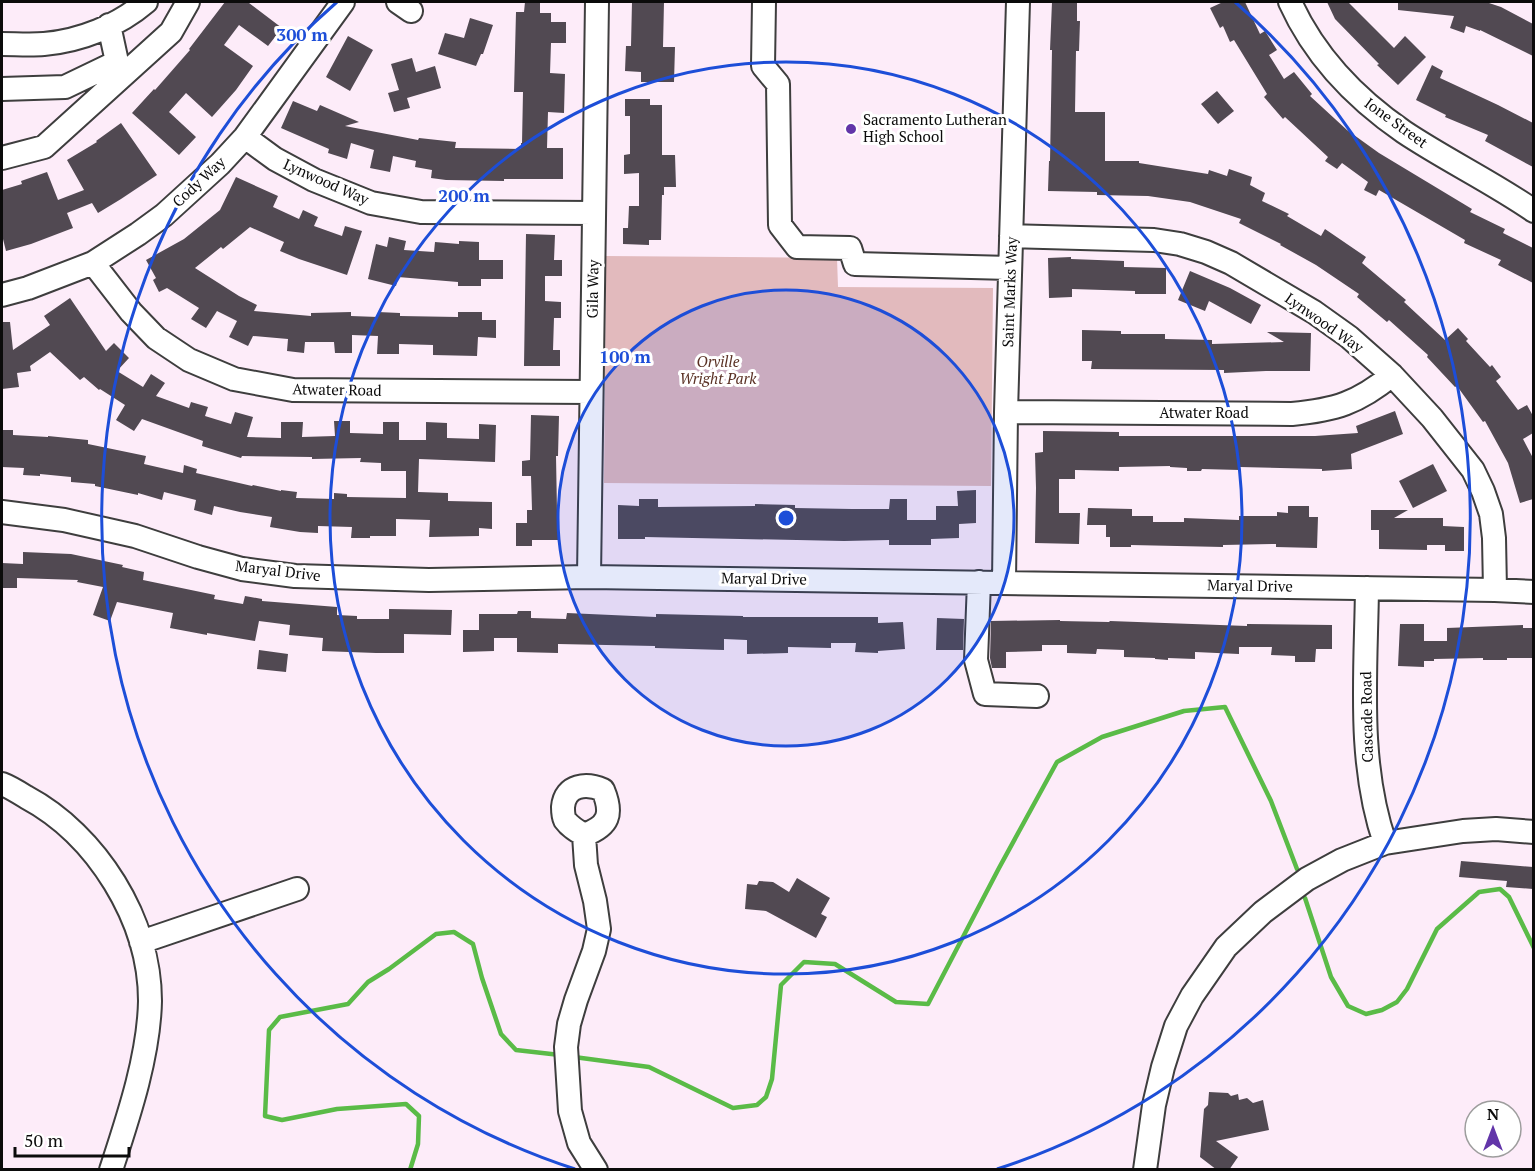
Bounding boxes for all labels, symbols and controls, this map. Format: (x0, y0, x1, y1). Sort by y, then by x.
text: 300 m (276, 22, 328, 46)
street label: Ione Street (1361, 92, 1433, 152)
place label: Sacramento Lutheran High School (863, 109, 1007, 146)
marker: Sacramento Lutheran High School (844, 122, 858, 136)
street label: Cody Way (168, 151, 229, 211)
street label: Lynwood Way (281, 153, 373, 209)
text: 200 m (438, 183, 490, 207)
street label: Saint Marks Way (997, 236, 1021, 348)
street label: Gila Way (581, 259, 603, 319)
street label: Lynwood Way (1281, 288, 1368, 357)
text: 100 m (599, 344, 651, 368)
park label: Orville Wright Park (679, 351, 757, 388)
street label: Atwater Road (292, 378, 382, 400)
street label: Atwater Road (1159, 402, 1249, 422)
centre of rings (776, 508, 796, 528)
street label: Maryal Drive (234, 555, 322, 585)
street label: Maryal Drive (721, 567, 807, 589)
street label: Maryal Drive (1207, 574, 1293, 596)
street label: Cascade Road (1355, 671, 1377, 763)
north arrow (1463, 1099, 1523, 1159)
text: N (1487, 1103, 1499, 1125)
scale bar (15, 1120, 129, 1158)
text: 50 m (24, 1128, 64, 1152)

